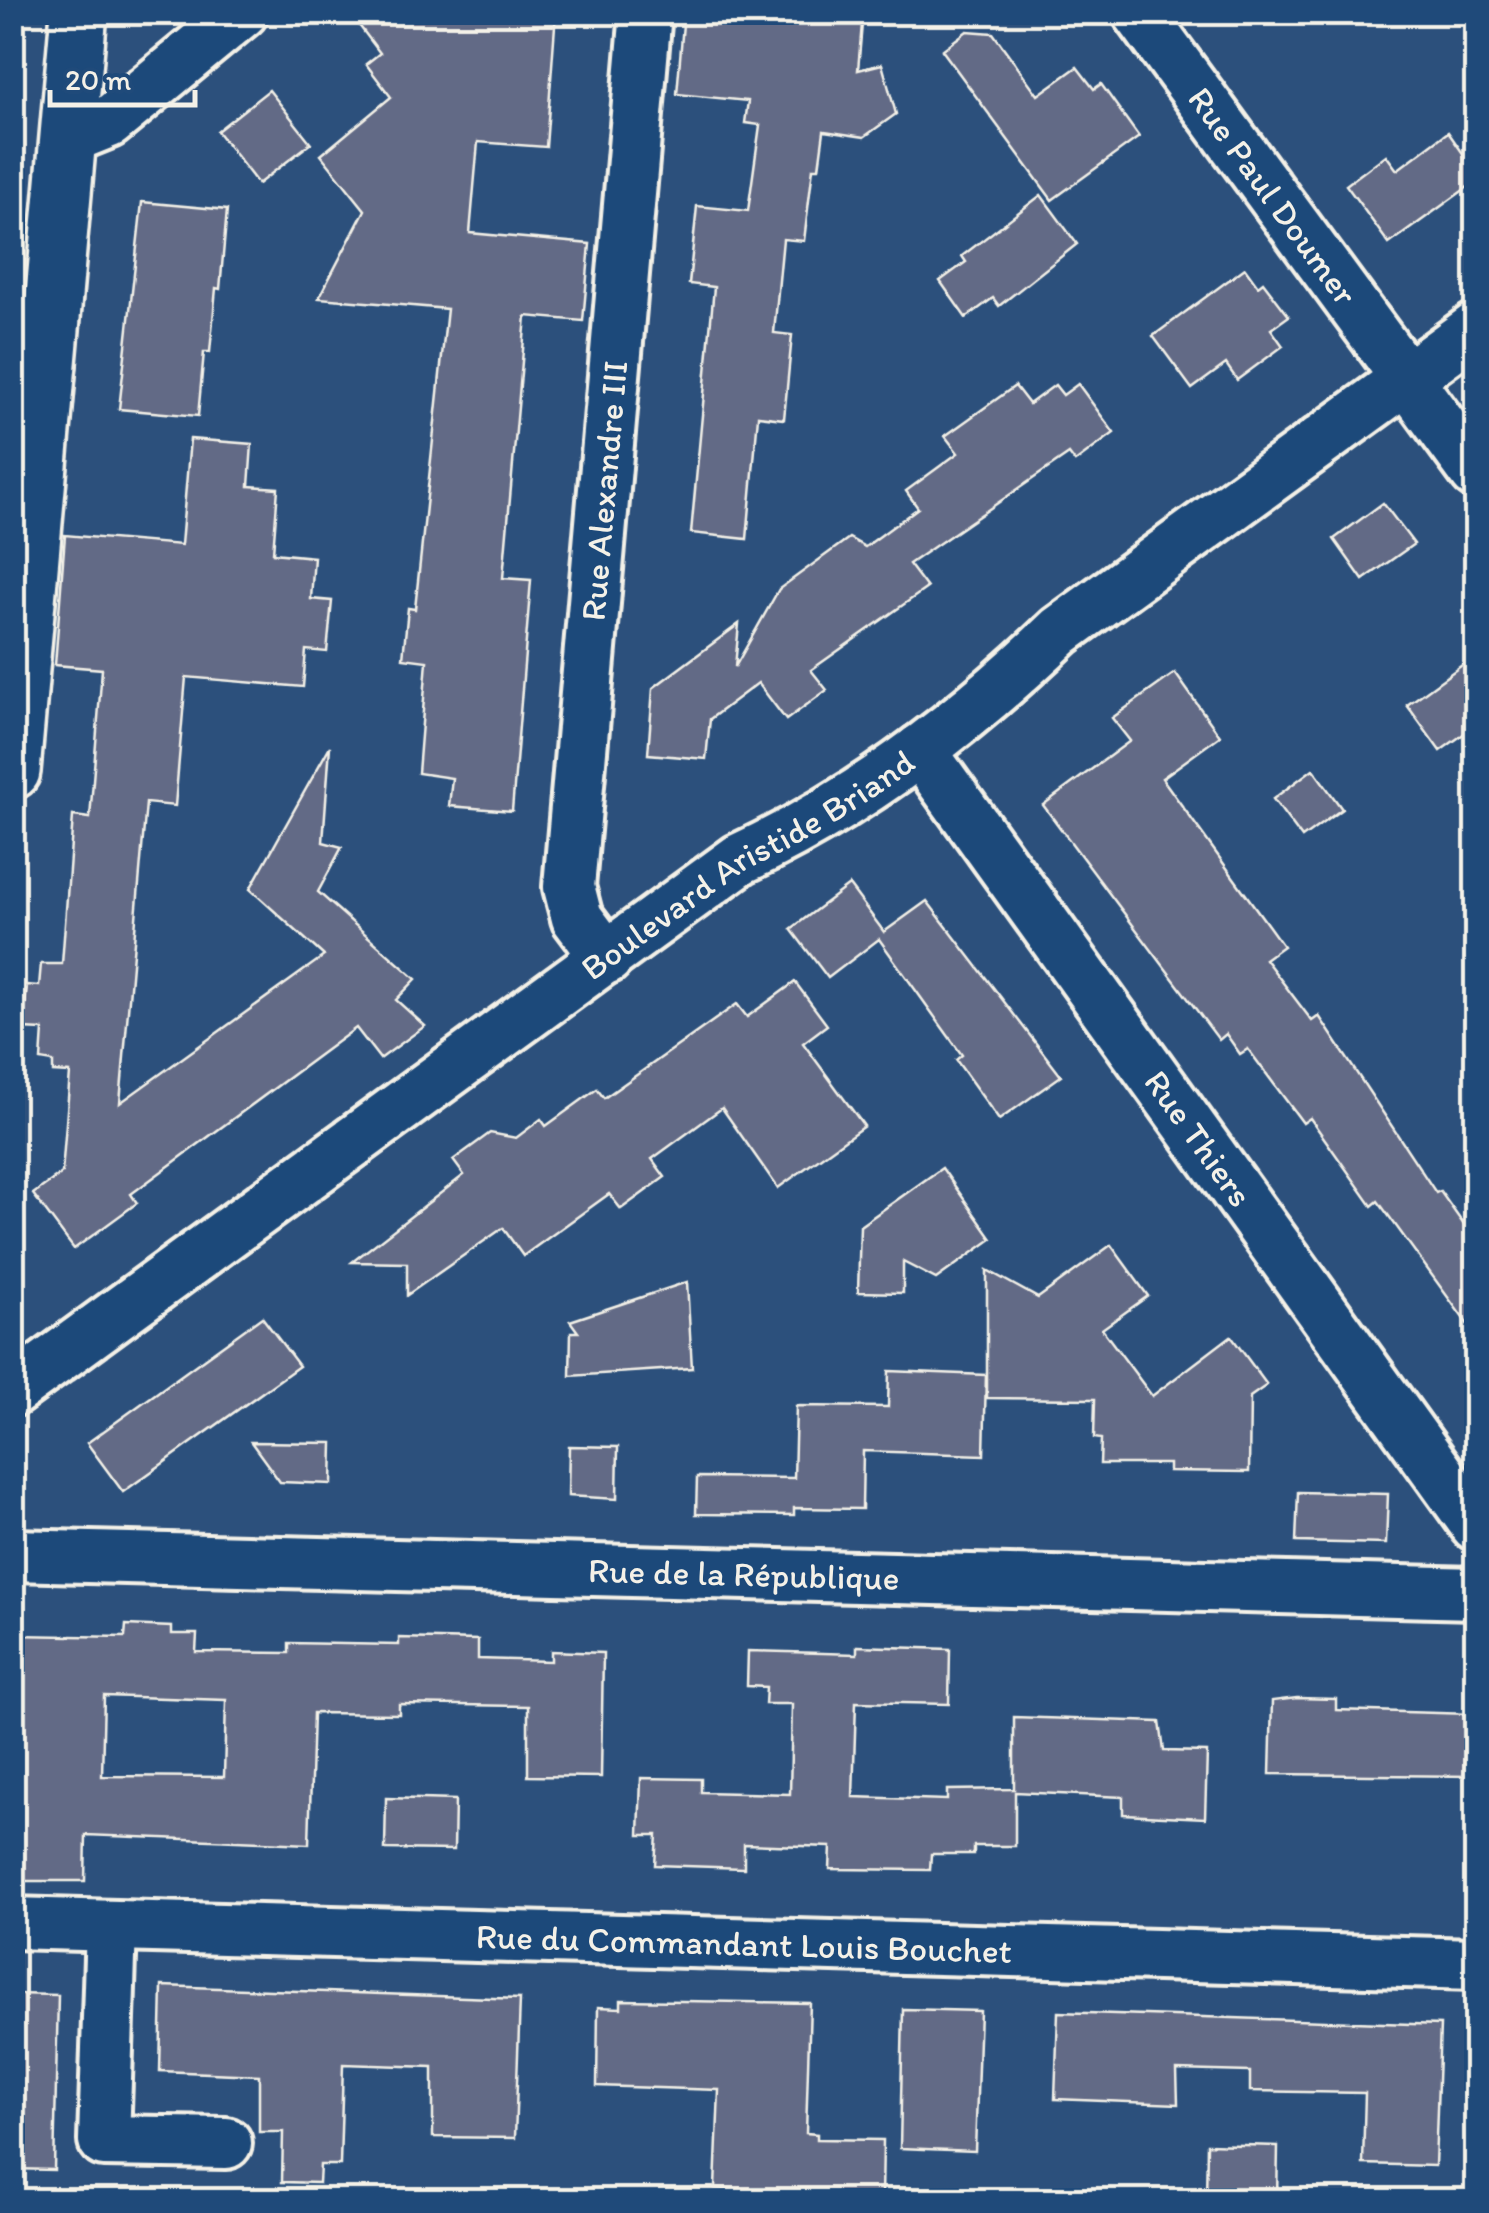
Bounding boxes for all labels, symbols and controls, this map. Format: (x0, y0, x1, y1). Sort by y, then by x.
scale bar (50, 45, 195, 107)
text: 20 m (65, 61, 131, 98)
street label: Rue Paul Doumer (1179, 79, 1367, 313)
street label: Rue Alexandre III (572, 359, 636, 622)
street label: Boulevard Aristide Briand (573, 740, 923, 989)
street label: Rue Thiers (1136, 1062, 1262, 1215)
street label: Rue de la République (588, 1549, 900, 1599)
street label: Rue du Commandant Louis Bouchet (475, 1915, 1012, 1972)

